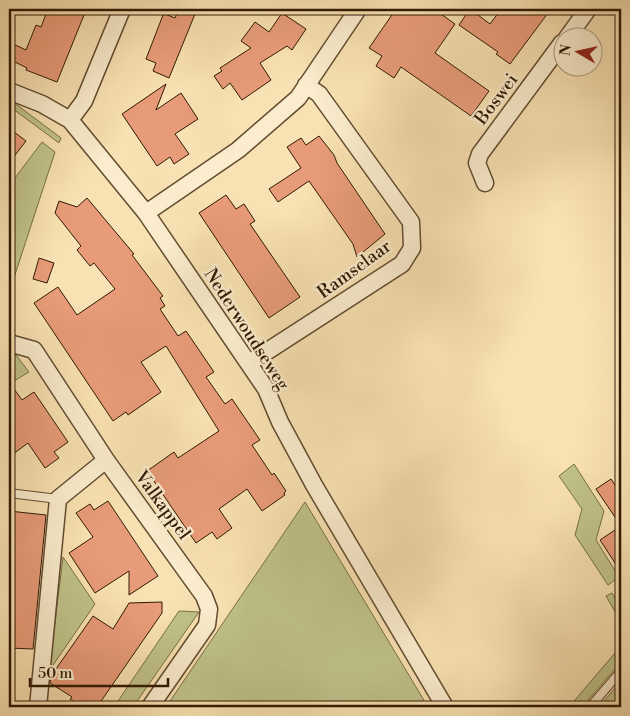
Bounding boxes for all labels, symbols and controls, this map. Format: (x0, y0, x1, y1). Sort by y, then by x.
north arrow (552, 28, 602, 78)
text: N (556, 43, 576, 57)
street label: Boswei (469, 69, 523, 130)
street label: Ramselaar (313, 235, 396, 304)
street label: Nederwoudseweg (199, 264, 295, 395)
street label: Valkappel (129, 465, 196, 545)
scale bar (30, 656, 168, 688)
text: 50 m (38, 664, 72, 683)

